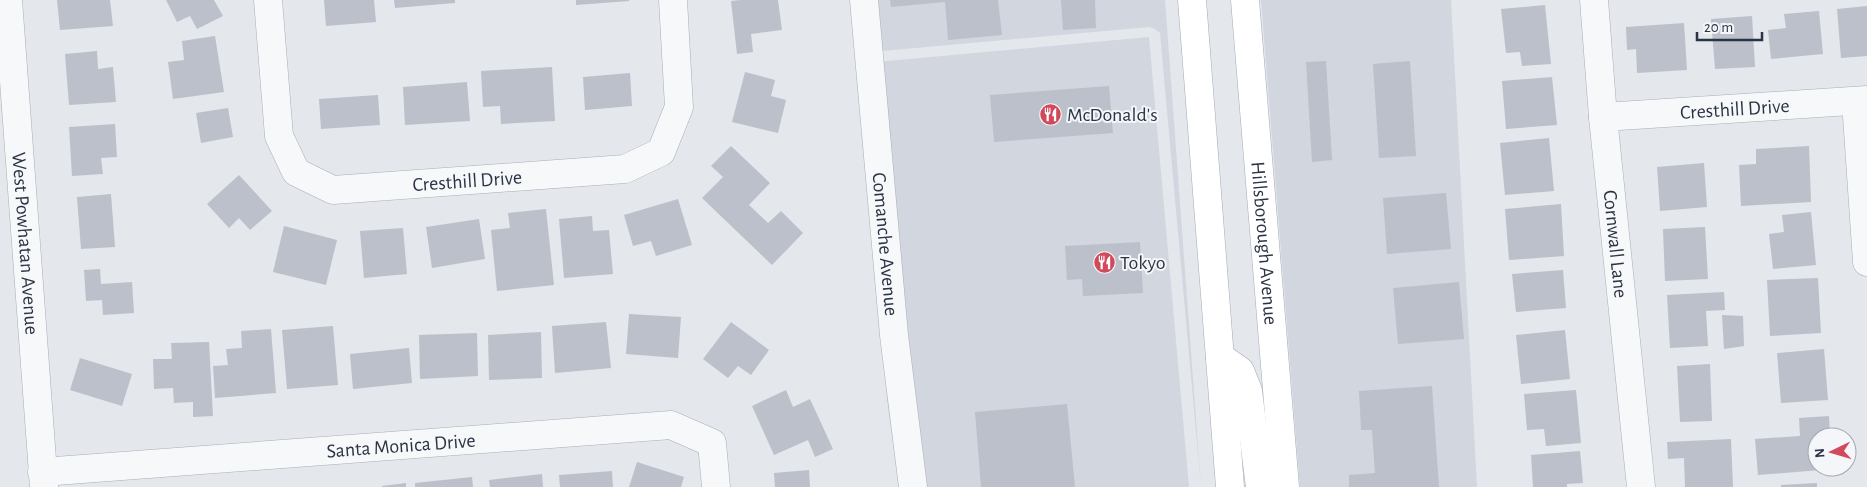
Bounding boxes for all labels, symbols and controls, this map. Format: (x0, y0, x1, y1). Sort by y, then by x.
scale bar (1697, 10, 1762, 42)
text: 20 m (1704, 20, 1733, 35)
street label: Cresthill Drive (1679, 96, 1790, 123)
restaurant icon: McDonald's (1039, 102, 1063, 126)
place label: McDonald's (1067, 105, 1158, 125)
street label: West Powhatan Avenue (8, 151, 42, 335)
street label: Hillsborough Avenue (1247, 161, 1281, 326)
street label: Cresthill Drive (412, 167, 523, 195)
street label: Comanche Avenue (868, 171, 901, 317)
street label: Cornwall Lane (1600, 189, 1631, 299)
restaurant icon: Tokyo (1092, 250, 1116, 274)
place label: Tokyo (1120, 253, 1166, 273)
north arrow (1807, 427, 1857, 477)
street label: Santa Monica Drive (326, 431, 476, 462)
text: N (1813, 448, 1827, 459)

